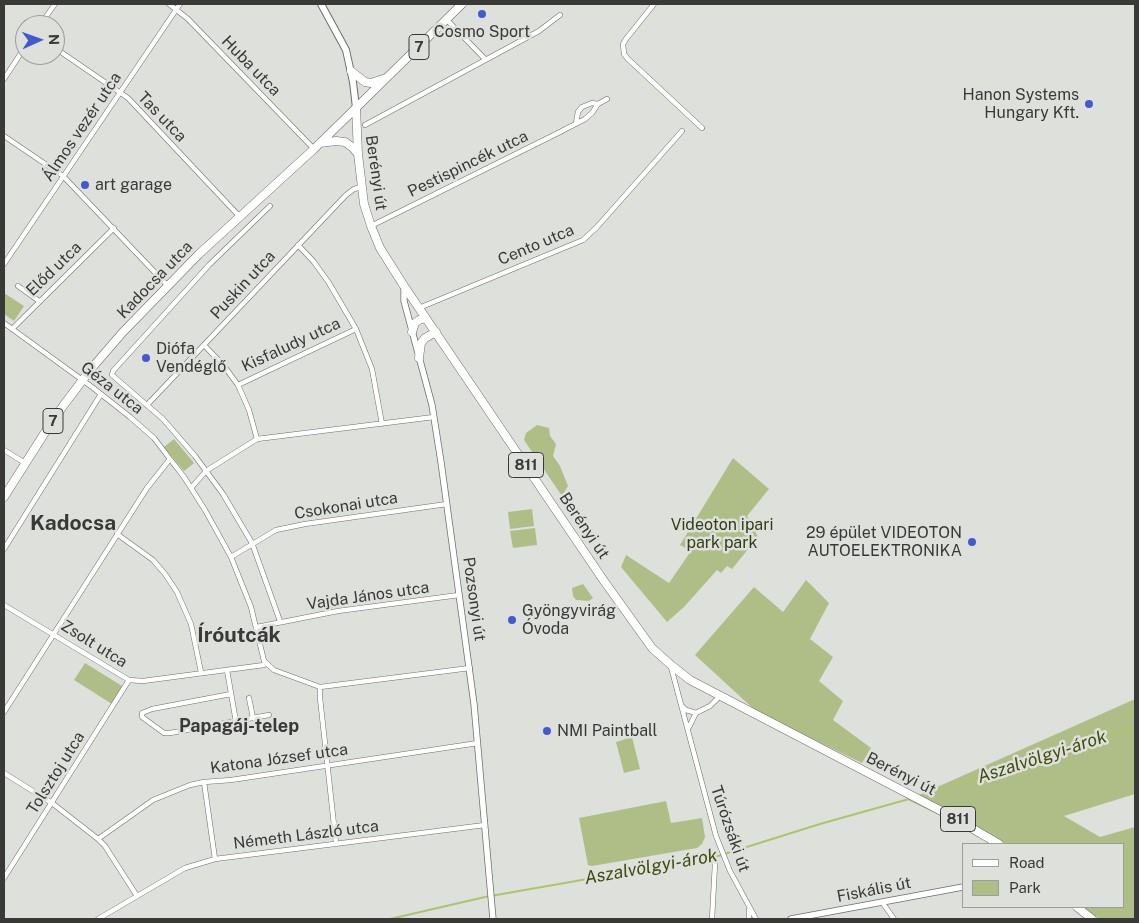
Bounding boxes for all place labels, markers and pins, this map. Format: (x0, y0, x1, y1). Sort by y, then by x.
marker: Cosmo Sport (476, 8, 488, 20)
place label: Cosmo Sport (434, 22, 530, 42)
place label: Hanon Systems Hungary Kft. (962, 85, 1079, 123)
marker: Hanon Systems Hungary Kft. (1083, 98, 1095, 110)
place label: art garage (95, 175, 172, 195)
marker: art garage (79, 179, 91, 191)
place label: Diófa Vendéglő (156, 339, 226, 377)
marker: Diófa Vendéglő (140, 352, 152, 364)
place label: 29 épület VIDEOTON AUTOELEKTRONIKA (806, 523, 962, 561)
marker: 29 épület VIDEOTON AUTOELEKTRONIKA (966, 536, 978, 548)
place label: Gyöngyvirág Óvoda (522, 601, 616, 639)
marker: Gyöngyvirág Óvoda (506, 614, 518, 626)
place label: NMI Paintball (557, 721, 657, 741)
marker: NMI Paintball (541, 725, 553, 737)

